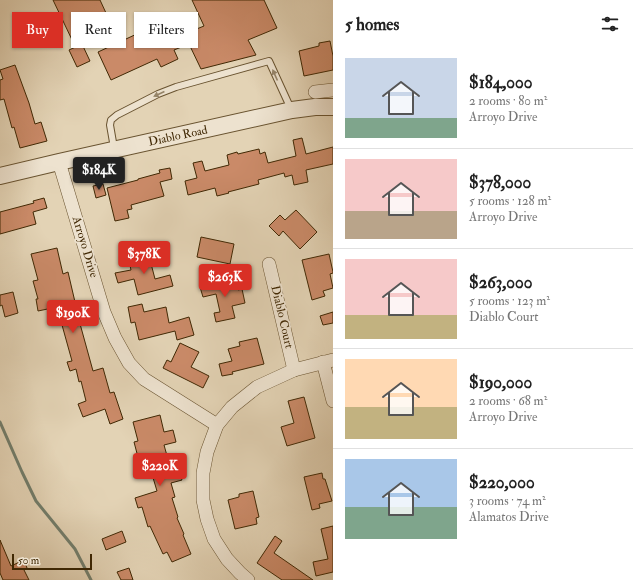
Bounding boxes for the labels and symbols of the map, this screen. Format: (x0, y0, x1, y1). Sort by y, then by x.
one-way arrow (272, 69, 278, 81)
one-way arrow (153, 91, 165, 97)
street label: Diablo Road (147, 122, 209, 150)
pin: $184K (71, 157, 127, 191)
street label: Arroyo Drive (68, 214, 101, 279)
pin: $378K (116, 241, 172, 275)
pin: $263K (197, 264, 253, 298)
street label: Diablo Court (267, 284, 297, 350)
pin: $190K (45, 300, 101, 334)
pin: $220K (132, 453, 188, 487)
scale bar (12, 552, 92, 571)

